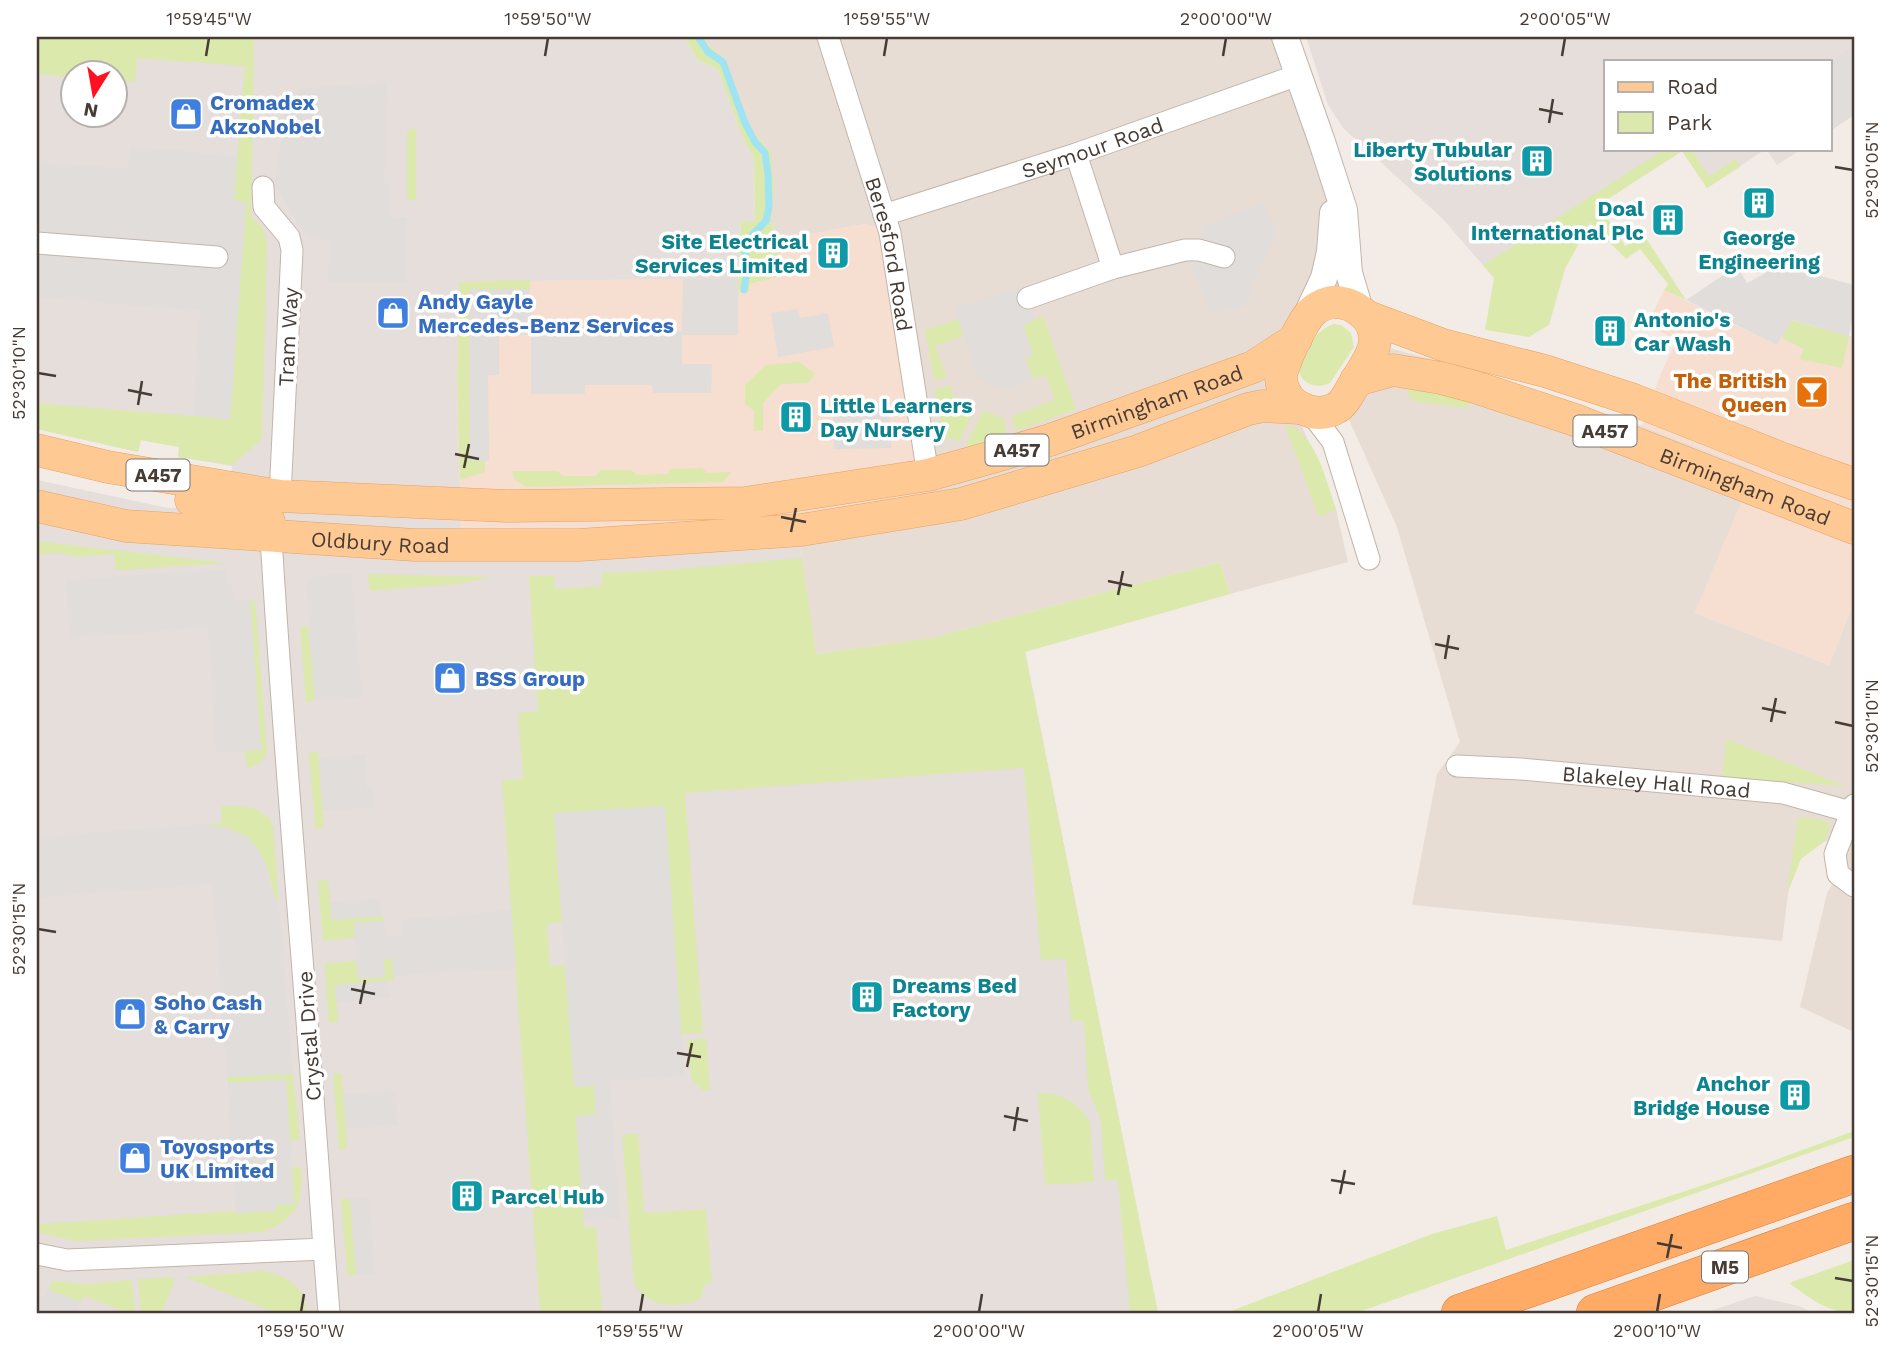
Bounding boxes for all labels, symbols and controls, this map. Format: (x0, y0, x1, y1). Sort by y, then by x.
text: 1°59'45"W (166, 8, 252, 29)
text: 1°59'50"W (504, 8, 592, 29)
text: 1°59'55"W (844, 8, 930, 29)
text: 2°00'00"W (1180, 8, 1272, 29)
text: 2°00'05"W (1519, 8, 1611, 29)
north arrow (60, 60, 130, 130)
legend (1604, 60, 1832, 150)
text: Road (1667, 74, 1718, 99)
place label: Cromadex AkzoNobel (210, 90, 321, 139)
shop icon: Cromadex AkzoNobel (167, 95, 205, 133)
text: N (82, 98, 100, 123)
text: Park (1667, 110, 1712, 135)
street label: Seymour Road (1018, 112, 1166, 183)
text: 52°30'05"N (1861, 121, 1882, 219)
place label: Liberty Tubular Solutions (1353, 137, 1512, 186)
building icon: Liberty Tubular Solutions (1518, 142, 1556, 180)
street label: Beresford Road (860, 174, 918, 333)
building icon: George Engineering (1740, 184, 1778, 222)
place label: Doal International Plc (1471, 196, 1644, 245)
building icon: Doal International Plc (1649, 201, 1687, 239)
place label: George Engineering (1698, 225, 1820, 274)
place label: Site Electrical Services Limited (635, 229, 808, 278)
building icon: Site Electrical Services Limited (814, 234, 852, 272)
street label: Tram Way (273, 286, 303, 387)
place label: Andy Gayle Mercedes-Benz Services (418, 289, 674, 338)
shop icon: Andy Gayle Mercedes-Benz Services (374, 294, 412, 332)
place label: Antonio's Car Wash (1634, 307, 1731, 356)
building icon: Antonio's Car Wash (1591, 312, 1629, 350)
text: 52°30'10"N (8, 326, 29, 420)
street label: Birmingham Road (1067, 359, 1246, 444)
place label: The British Queen (1673, 368, 1787, 417)
bar icon: The British Queen (1793, 373, 1831, 411)
place label: Little Learners Day Nursery (820, 393, 972, 442)
building icon: Little Learners Day Nursery (777, 398, 815, 436)
road number: A457 (1574, 416, 1636, 446)
road number: A457 (986, 435, 1048, 466)
street label: Birmingham Road (1656, 442, 1834, 530)
road number: A457 (127, 460, 190, 490)
street label: Oldbury Road (310, 526, 450, 558)
shop icon: BSS Group (431, 659, 469, 697)
place label: BSS Group (475, 666, 585, 691)
text: 52°30'10"N (1861, 679, 1882, 773)
street label: Blakeley Hall Road (1561, 760, 1752, 802)
text: 52°30'15"N (8, 882, 29, 976)
street label: Crystal Drive (292, 970, 326, 1102)
place label: Dreams Bed Factory (892, 973, 1017, 1022)
building icon: Dreams Bed Factory (848, 978, 886, 1016)
place label: Soho Cash & Carry (154, 990, 262, 1039)
shop icon: Soho Cash & Carry (111, 995, 149, 1033)
place label: Anchor Bridge House (1633, 1071, 1770, 1120)
building icon: Anchor Bridge House (1776, 1076, 1814, 1114)
place label: Toyosports UK Limited (160, 1134, 275, 1183)
shop icon: Toyosports UK Limited (116, 1139, 154, 1177)
building icon: Parcel Hub (448, 1177, 486, 1215)
place label: Parcel Hub (491, 1184, 604, 1209)
text: 52°30'15"N (1861, 1234, 1882, 1328)
road number: M5 (1702, 1252, 1748, 1282)
text: 1°59'50"W (257, 1320, 345, 1341)
text: 1°59'55"W (597, 1320, 683, 1341)
text: 2°00'00"W (933, 1320, 1025, 1341)
text: 2°00'05"W (1272, 1320, 1364, 1341)
text: 2°00'10"W (1613, 1320, 1701, 1341)

